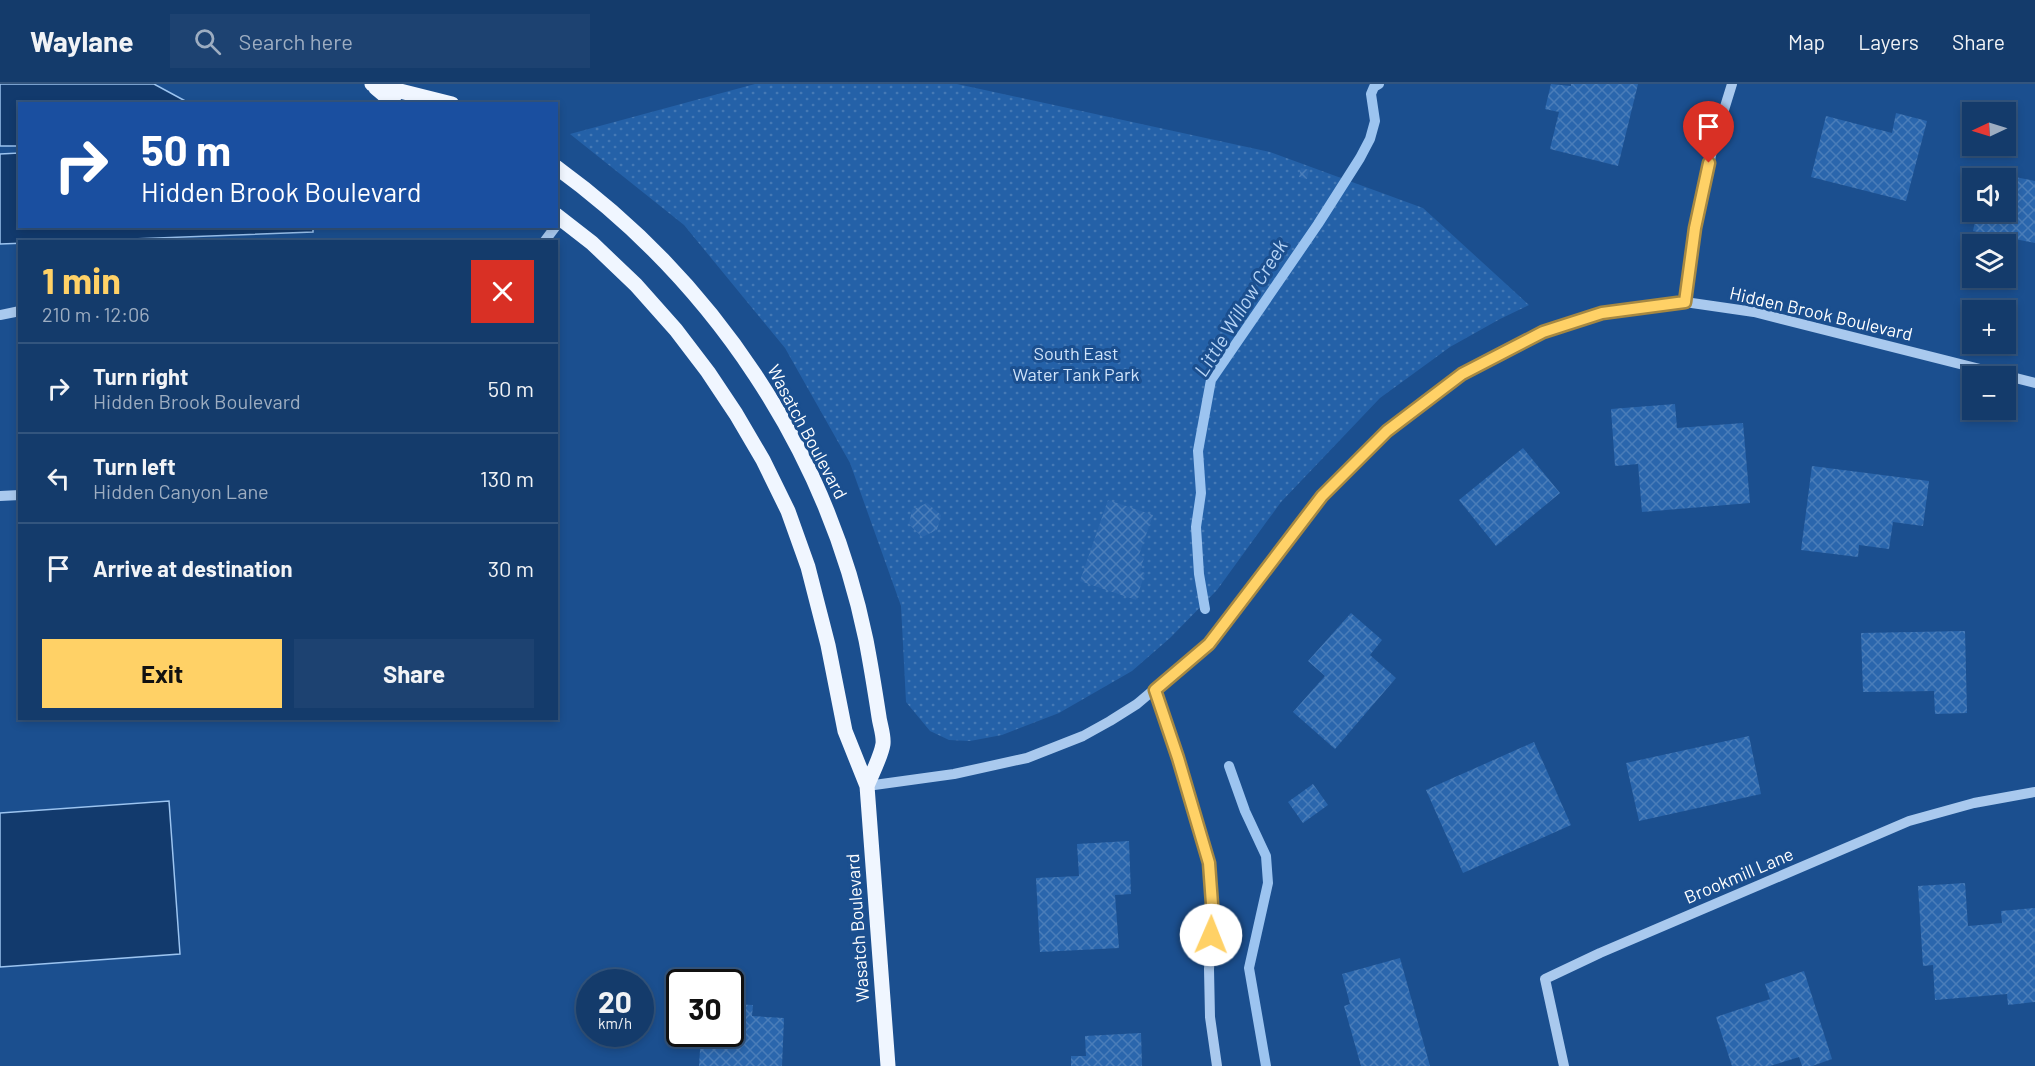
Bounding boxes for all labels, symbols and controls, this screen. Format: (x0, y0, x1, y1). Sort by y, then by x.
search box (170, 14, 590, 68)
text: Waylane (30, 24, 134, 58)
icon: search (191, 25, 224, 58)
text: Search here (239, 28, 353, 54)
text: Map (1788, 29, 1825, 54)
text: Layers (1858, 29, 1919, 54)
text: Share (1952, 29, 2005, 54)
pin (1683, 101, 1734, 163)
north arrow (1962, 102, 2016, 156)
map controls (1962, 102, 2016, 420)
icon: arrive (1692, 110, 1725, 143)
text: 50 m (141, 124, 231, 174)
icon: right (42, 126, 120, 204)
button: sound (1962, 168, 2016, 222)
text: Hidden Brook Boulevard (141, 175, 421, 207)
water label: Little Willow Creek (1188, 234, 1292, 380)
button: layers (1962, 234, 2016, 288)
text: 1 min (42, 258, 121, 301)
button: close (471, 260, 534, 323)
street label: Hidden Brook Boulevard (1728, 281, 1915, 345)
button: + (1962, 300, 2016, 354)
text: 210 m · 12:06 (42, 302, 150, 326)
park label: South East Water Tank Park (1013, 342, 1139, 385)
street label: Wasatch Boulevard (763, 361, 853, 502)
text: Turn right (93, 363, 188, 389)
button: − (1962, 366, 2016, 420)
icon: right (42, 372, 75, 405)
text: 50 m (488, 375, 534, 401)
text: Hidden Brook Boulevard (93, 389, 301, 413)
text: Turn left (93, 453, 176, 479)
icon: left (42, 462, 75, 495)
text: 130 m (480, 465, 534, 491)
text: Hidden Canyon Lane (93, 479, 269, 503)
icon: arrive (42, 552, 75, 585)
text: Arrive at destination (93, 555, 292, 581)
text: 30 m (488, 555, 534, 581)
button: Exit (42, 639, 282, 708)
button: Share (294, 639, 534, 708)
street label: Brookmill Lane (1681, 842, 1796, 908)
street label: Wasatch Boulevard (841, 853, 873, 1003)
position arrow (1179, 903, 1243, 967)
speed limit sign: 30 (666, 969, 744, 1047)
text: 20 (598, 983, 632, 1019)
text: km/h (598, 1014, 632, 1032)

